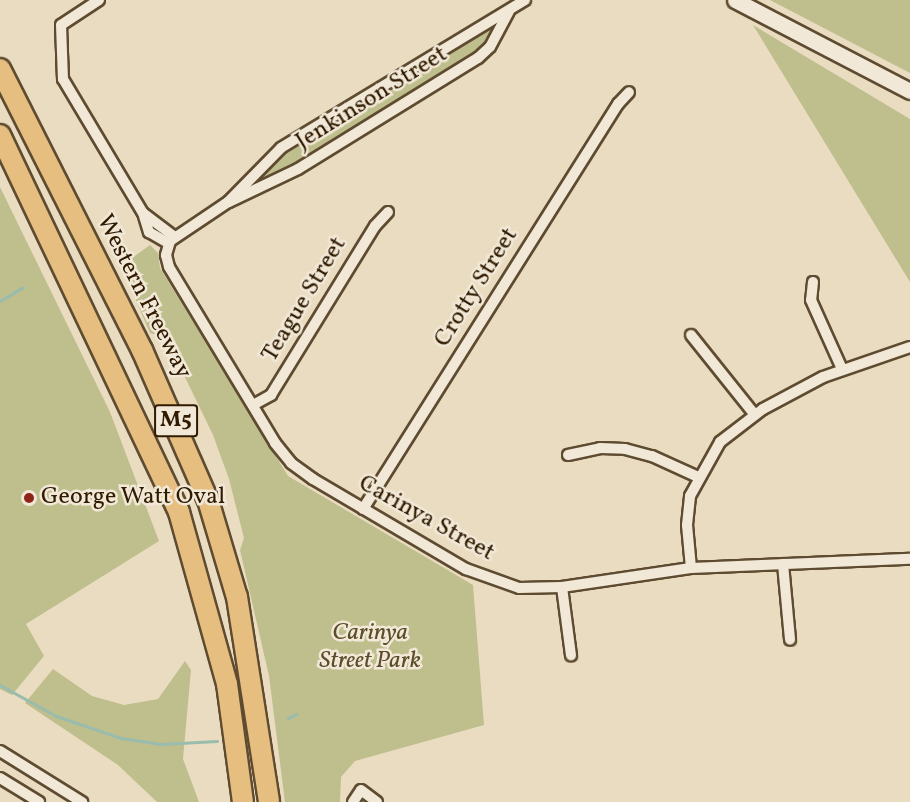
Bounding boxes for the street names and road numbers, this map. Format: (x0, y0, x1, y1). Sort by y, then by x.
street label: Jenkinson Street (291, 41, 453, 157)
street label: Western Freeway (89, 210, 197, 384)
street label: Crotty Street (429, 223, 525, 353)
street label: Teague Street (256, 232, 354, 368)
road number: M5 (154, 402, 198, 440)
street label: Carinya Street (353, 470, 499, 568)

